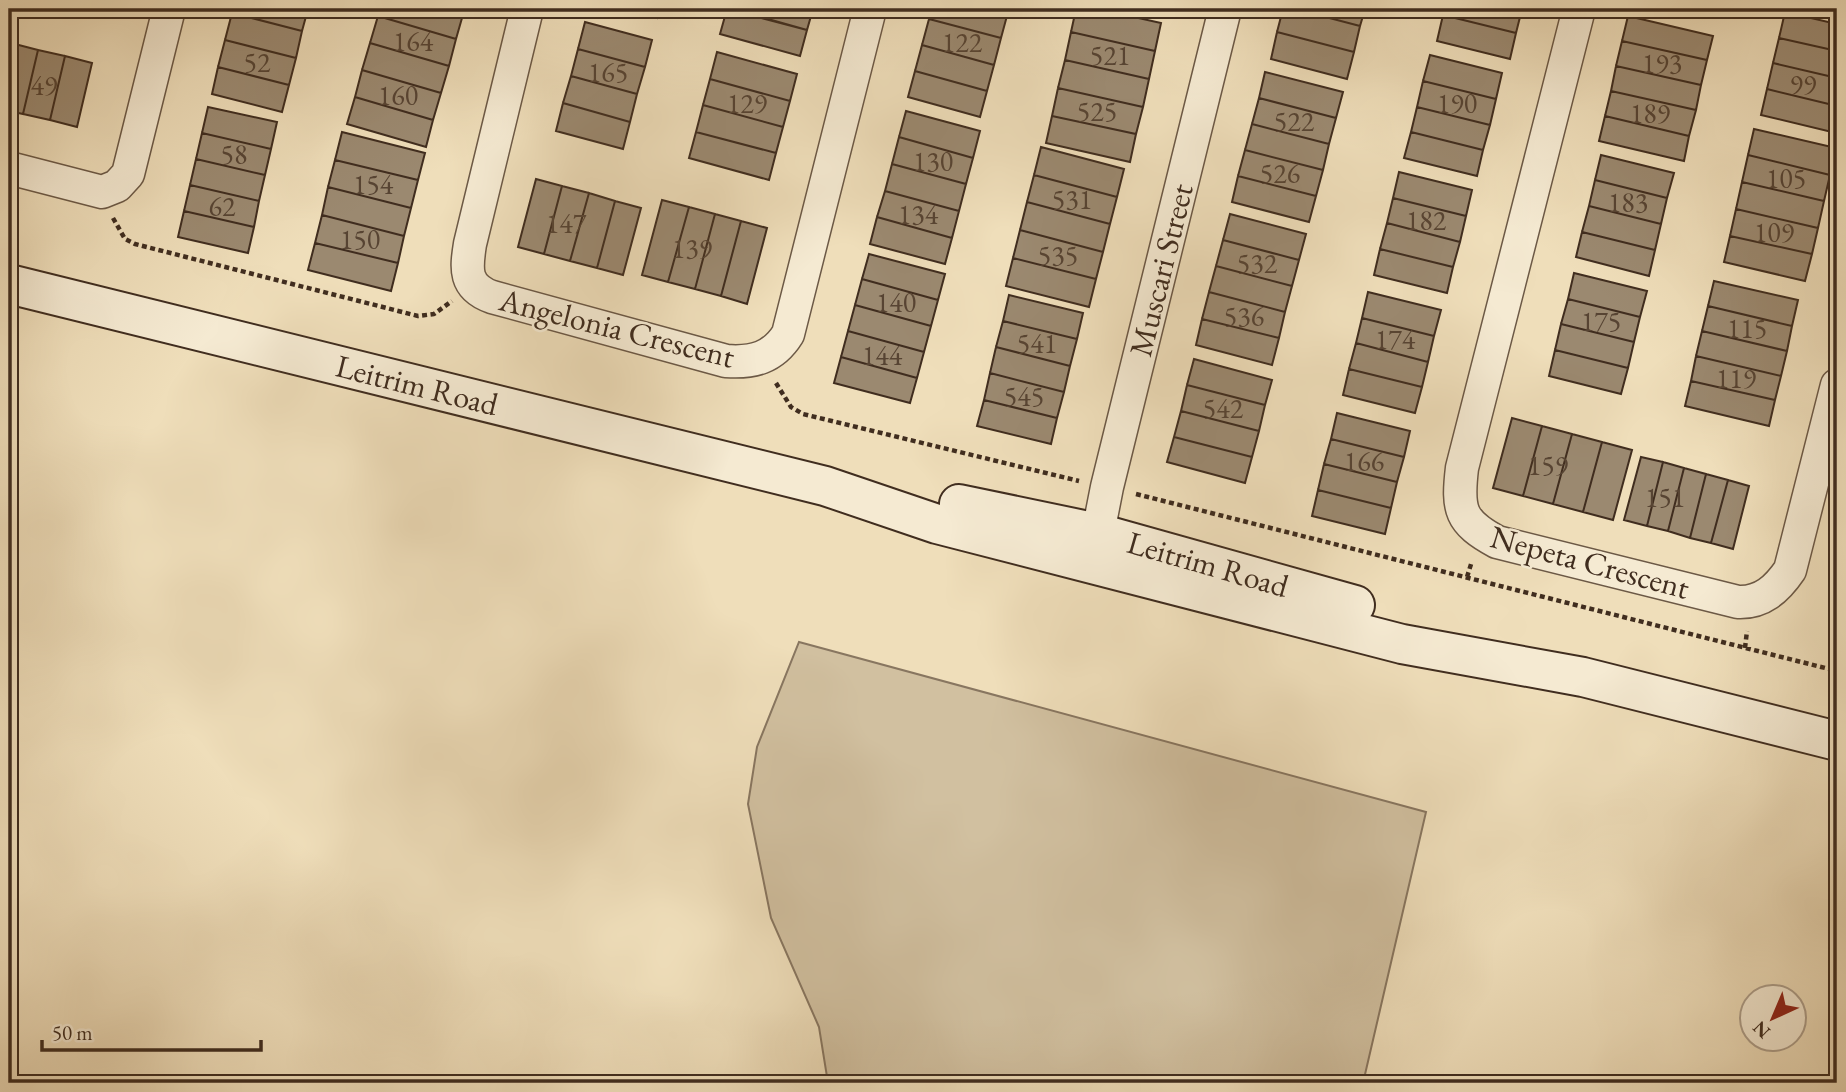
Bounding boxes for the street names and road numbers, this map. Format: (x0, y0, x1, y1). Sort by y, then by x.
street label: Muscari Street (1119, 179, 1203, 361)
street label: Angelonia Crescent (494, 278, 739, 378)
street label: Leitrim Road (331, 345, 503, 426)
street label: Nepeta Crescent (1486, 515, 1694, 609)
street label: Leitrim Road (1122, 521, 1294, 607)

